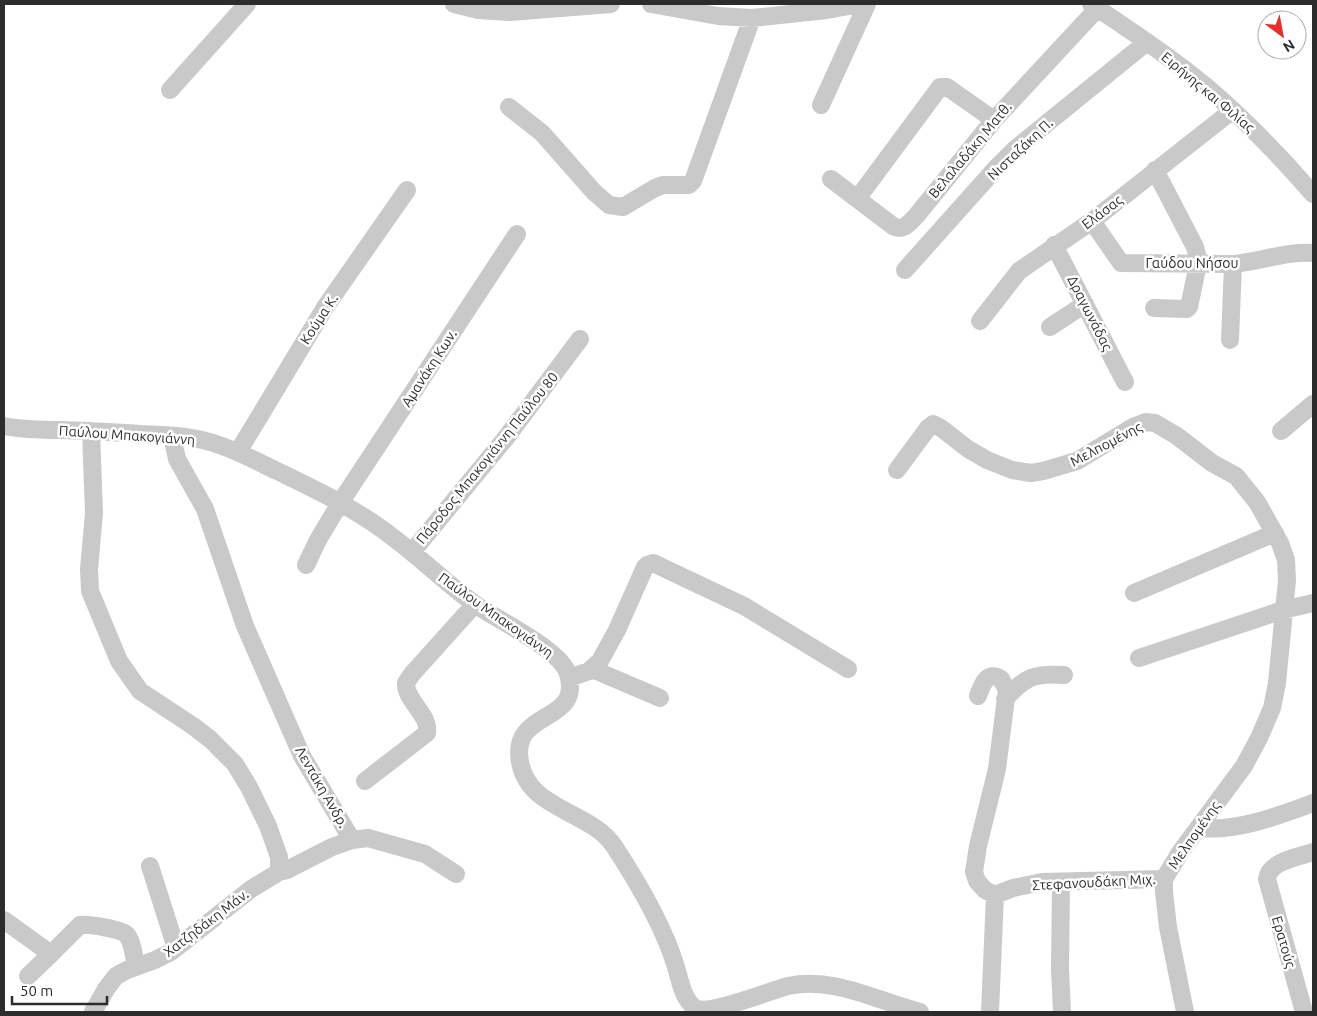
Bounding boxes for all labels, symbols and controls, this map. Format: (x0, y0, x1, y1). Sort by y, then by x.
north arrow (1257, 10, 1307, 60)
text: N (1280, 36, 1298, 56)
street label: Ειρήνης και Φιλίας (1158, 49, 1258, 136)
street label: Βελαλαδάκη Ματθ. (925, 99, 1015, 201)
street label: Νισταζάκη Π. (984, 115, 1056, 183)
street label: Ελάσας (1079, 191, 1126, 232)
street label: Γαύδου Νήσου (1145, 255, 1239, 271)
street label: Δραγωνάδας (1064, 273, 1116, 354)
street label: Κούμα Κ. (297, 291, 341, 347)
street label: Αμανάκη Κων. (398, 326, 460, 410)
street label: Πάροδος Μπακογιάννη Παύλου 80 (413, 369, 561, 547)
street label: Μελπομένης (1067, 418, 1145, 470)
street label: Παύλου Μπακογιάννη (58, 422, 196, 448)
street label: Παύλου Μπακογιάννη (435, 569, 557, 661)
street label: Λεντάκη Ανδρ. (292, 743, 352, 831)
street label: Μελπομένης (1165, 798, 1224, 872)
street label: Στεφανουδάκη Μιχ. (1032, 871, 1156, 893)
street label: Χατζηδάκη Μάν. (160, 886, 252, 960)
street label: Ερατούς (1269, 914, 1299, 970)
scale bar (12, 974, 108, 1006)
text: 50 m (20, 982, 53, 999)

